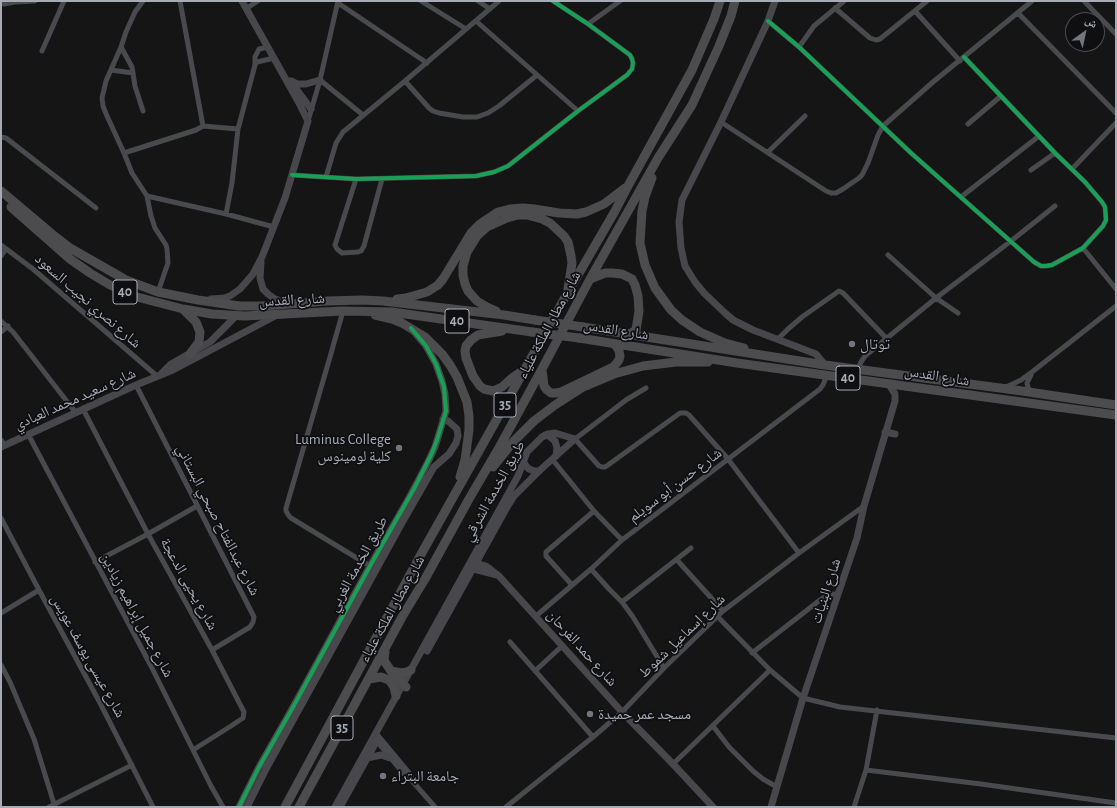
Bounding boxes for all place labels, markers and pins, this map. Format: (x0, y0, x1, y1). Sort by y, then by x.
place label: توتال (860, 335, 890, 353)
marker: توتال (847, 339, 857, 349)
place label: Luminus College كلية لومينوس (295, 430, 391, 465)
marker: Luminus College كلية لومينوس (394, 443, 404, 453)
place label: مسجد عمر حميدة (598, 705, 691, 723)
marker: مسجد عمر حميدة (585, 709, 595, 719)
place label: جامعة البتراء (391, 767, 459, 785)
marker: جامعة البتراء (378, 771, 388, 781)

